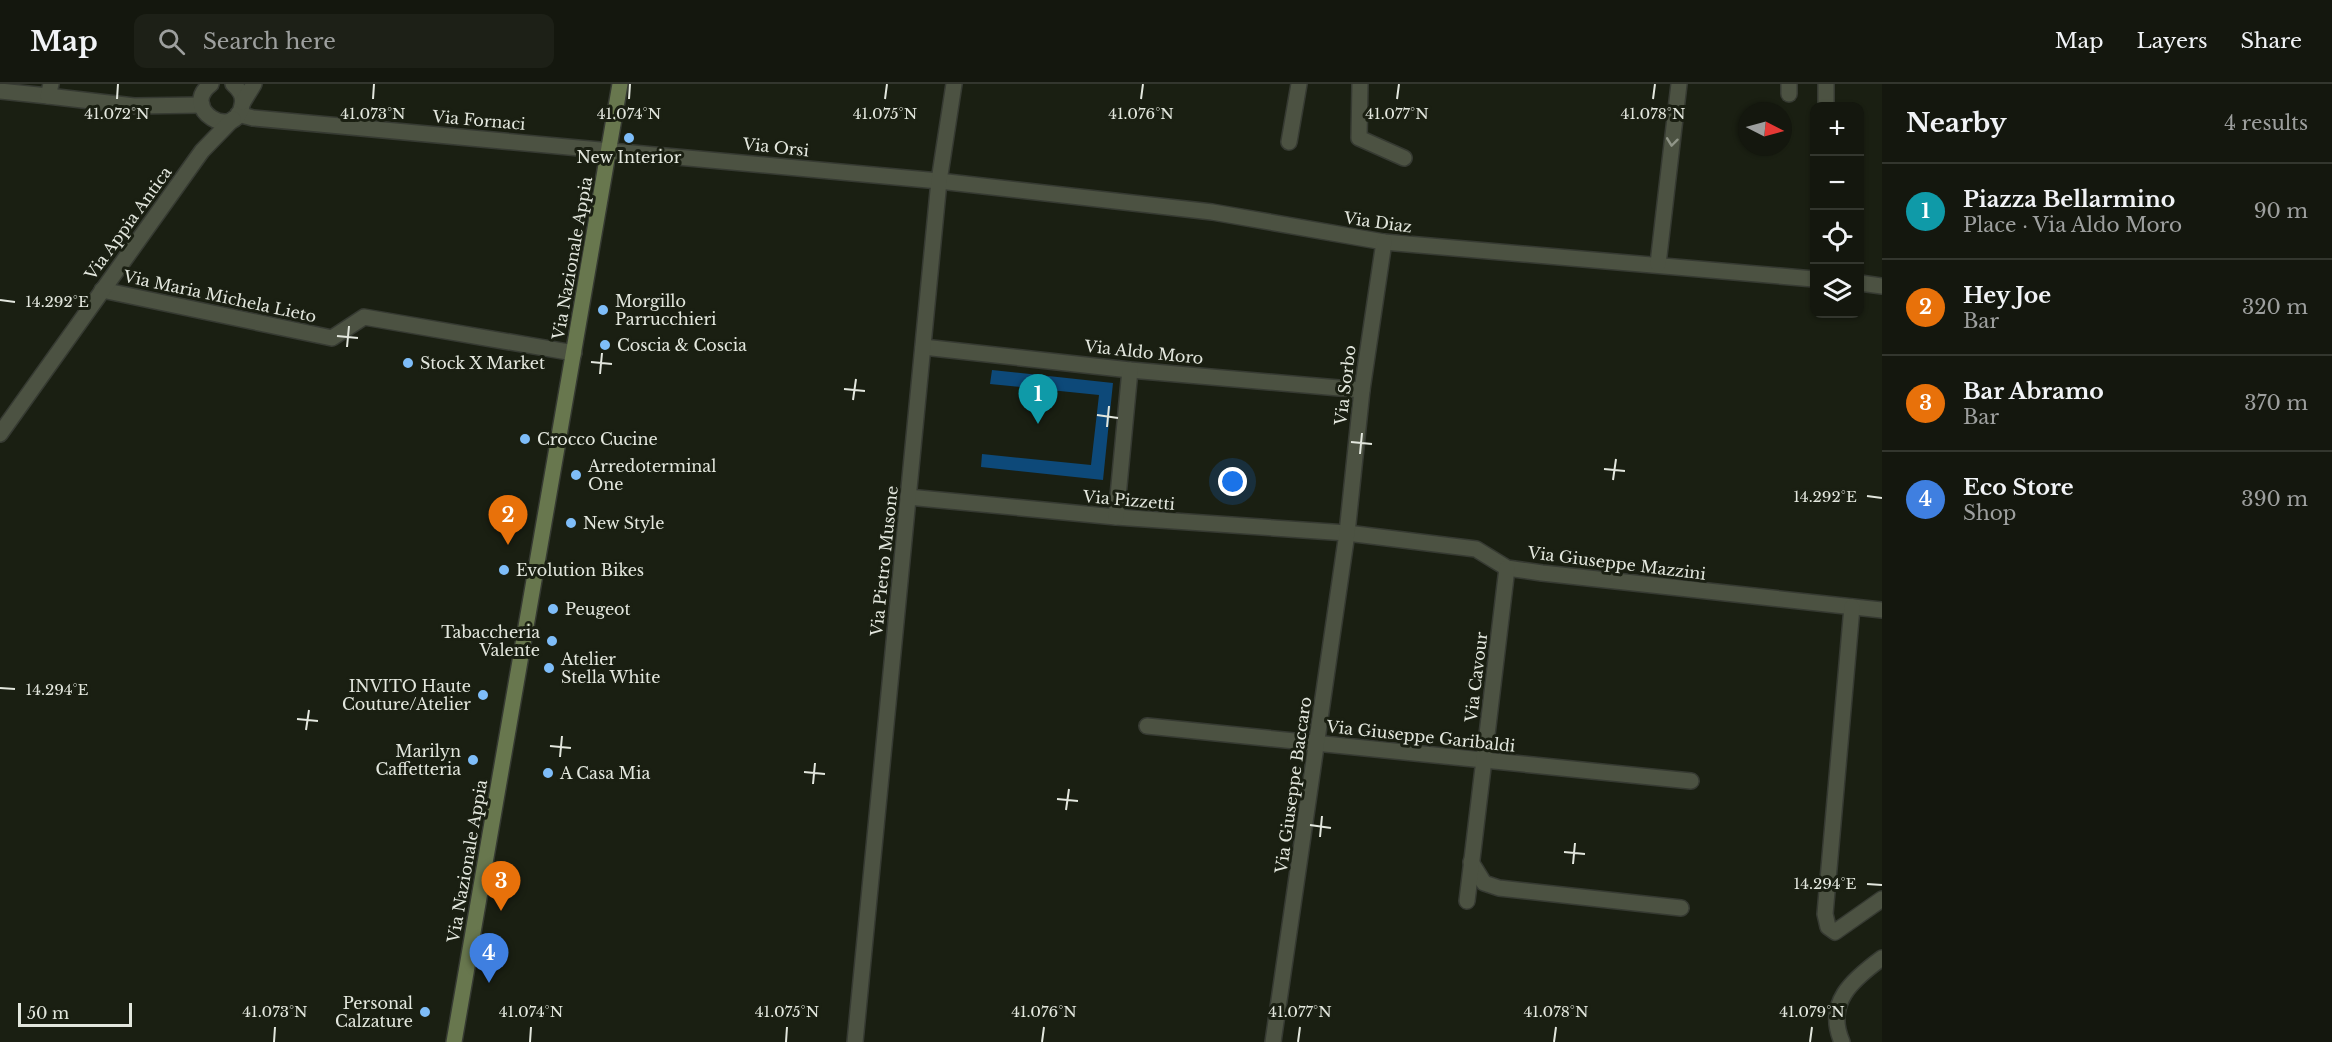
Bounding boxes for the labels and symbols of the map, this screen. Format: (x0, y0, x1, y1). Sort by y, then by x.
north arrow (1738, 102, 1792, 156)
text: 41.072°N (84, 104, 150, 123)
text: 41.073°N (340, 104, 406, 123)
text: 41.074°N (597, 104, 661, 123)
text: 41.075°N (853, 104, 917, 123)
text: 41.076°N (1108, 104, 1174, 123)
text: 41.077°N (1365, 104, 1429, 123)
text: 41.078°N (1620, 104, 1686, 123)
street label: Via Fornaci (431, 106, 527, 134)
marker: New Interior (622, 131, 636, 145)
street label: Via Orsi (741, 133, 811, 160)
one-way arrow (1667, 138, 1679, 147)
place label: New Interior (577, 147, 682, 167)
street label: Via Appia Antica (80, 162, 176, 284)
street label: Via Nazionale Appia (548, 175, 596, 342)
street label: Via Diaz (1342, 207, 1413, 237)
street label: Via Maria Michela Lieto (121, 266, 318, 326)
place label: Morgillo Parrucchieri (615, 291, 717, 329)
text: 14.292°E (25, 292, 89, 311)
marker: Morgillo Parrucchieri (596, 303, 610, 317)
place label: Coscia & Coscia (617, 335, 747, 355)
street label: Via Aldo Moro (1083, 336, 1204, 368)
marker: Coscia & Coscia (598, 338, 612, 352)
street label: Via Sorbo (1330, 344, 1360, 427)
place label: Stock X Market (420, 353, 545, 373)
marker: Stock X Market (401, 356, 415, 370)
pin: 1 (1018, 374, 1058, 424)
place label: Crocco Cucine (537, 429, 658, 449)
marker: Crocco Cucine (518, 432, 532, 446)
place label: Arredoterminal One (587, 456, 716, 494)
your location (1218, 467, 1247, 496)
marker: Arredoterminal One (569, 468, 583, 482)
street label: Via Pietro Musone (866, 485, 902, 638)
street label: Via Pizzetti (1081, 486, 1176, 514)
text: 14.292°E (1793, 487, 1857, 506)
pin: 2 (488, 496, 528, 545)
place label: New Style (583, 513, 664, 533)
marker: New Style (564, 516, 578, 530)
street label: Via Giuseppe Mazzini (1526, 542, 1708, 584)
place label: Evolution Bikes (516, 560, 644, 580)
marker: Evolution Bikes (497, 563, 511, 577)
place label: Peugeot (565, 599, 631, 619)
marker: Peugeot (546, 602, 560, 616)
place label: Tabaccheria Valente (441, 622, 540, 660)
street label: Via Cavour (1460, 630, 1491, 724)
marker: Tabaccheria Valente (545, 634, 559, 648)
place label: Atelier Stella White (560, 649, 660, 687)
marker: Atelier Stella White (542, 661, 556, 675)
place label: INVITO Haute Couture/Atelier (342, 676, 471, 714)
text: 14.294°E (26, 680, 89, 699)
marker: INVITO Haute Couture/Atelier (476, 688, 490, 702)
street label: Via Giuseppe Baccaro (1271, 695, 1315, 876)
street label: Via Giuseppe Garibaldi (1325, 716, 1517, 756)
place label: Marilyn Caffetteria (375, 741, 461, 779)
marker: Marilyn Caffetteria (466, 753, 480, 767)
place label: A Casa Mia (559, 763, 650, 783)
marker: A Casa Mia (541, 766, 555, 780)
street label: Via Nazionale Appia (443, 778, 491, 945)
pin: 3 (482, 862, 520, 911)
text: 14.294°E (1794, 874, 1857, 893)
pin: 4 (470, 934, 508, 983)
place label: Personal Calzature (335, 993, 413, 1031)
scale bar (18, 1000, 132, 1028)
text: 41.073°N (242, 1002, 308, 1021)
text: 41.074°N (499, 1002, 563, 1021)
text: 41.075°N (755, 1002, 819, 1021)
text: 41.076°N (1011, 1002, 1077, 1021)
text: 41.077°N (1268, 1002, 1332, 1021)
text: 41.078°N (1523, 1002, 1589, 1021)
text: 41.079°N (1779, 1002, 1845, 1021)
marker: Personal Calzature (418, 1005, 432, 1019)

